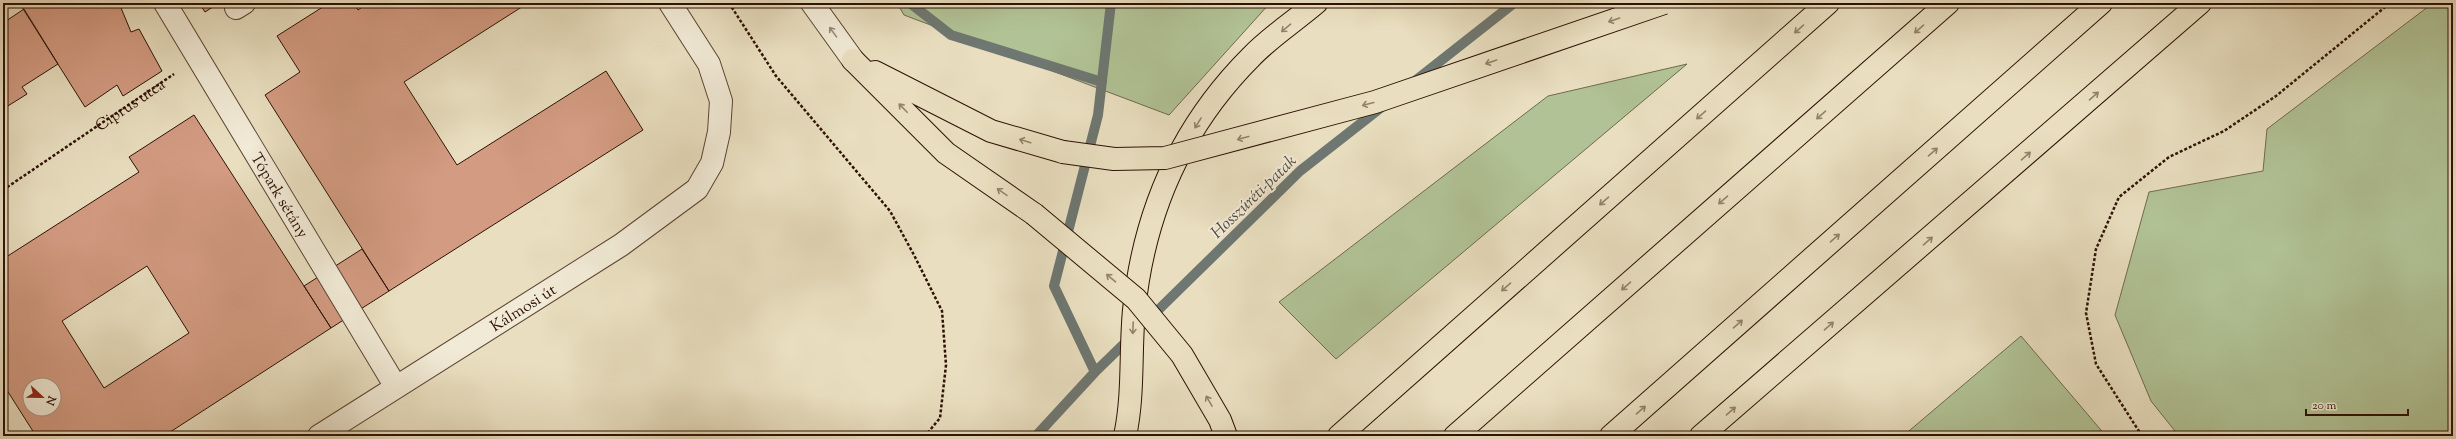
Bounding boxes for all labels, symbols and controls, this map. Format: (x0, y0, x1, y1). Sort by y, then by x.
one-way arrow (1608, 17, 1621, 24)
one-way arrow (1281, 23, 1291, 32)
one-way arrow (1793, 24, 1804, 33)
one-way arrow (1914, 24, 1924, 33)
one-way arrow (829, 26, 837, 37)
one-way arrow (1486, 59, 1498, 67)
street label: Ciprus utca (91, 74, 171, 138)
one-way arrow (2089, 92, 2099, 101)
one-way arrow (1362, 101, 1375, 108)
one-way arrow (899, 103, 908, 114)
one-way arrow (1696, 110, 1706, 120)
one-way arrow (1816, 110, 1826, 119)
one-way arrow (1194, 117, 1202, 128)
one-way arrow (1236, 134, 1249, 142)
one-way arrow (1019, 137, 1032, 144)
one-way arrow (1927, 147, 1938, 156)
street label: Tópark sétány (244, 149, 313, 243)
water label: Hosszúréti-patak (1206, 150, 1303, 245)
one-way arrow (2021, 151, 2031, 160)
one-way arrow (997, 188, 1008, 196)
one-way arrow (1599, 196, 1609, 206)
one-way arrow (1718, 196, 1729, 205)
one-way arrow (1830, 234, 1840, 243)
one-way arrow (1922, 236, 1933, 245)
one-way arrow (1106, 274, 1117, 283)
street label: Kálmosi út (486, 279, 562, 339)
one-way arrow (1502, 282, 1512, 291)
one-way arrow (1621, 282, 1631, 291)
one-way arrow (1733, 319, 1743, 329)
one-way arrow (1130, 321, 1137, 334)
one-way arrow (1824, 321, 1835, 330)
north arrow (22, 377, 62, 417)
scale bar (2306, 391, 2408, 417)
text: N (41, 392, 60, 408)
one-way arrow (1204, 395, 1212, 407)
text: 20 m (2312, 397, 2337, 415)
one-way arrow (1635, 406, 1646, 415)
one-way arrow (1726, 406, 1736, 415)

